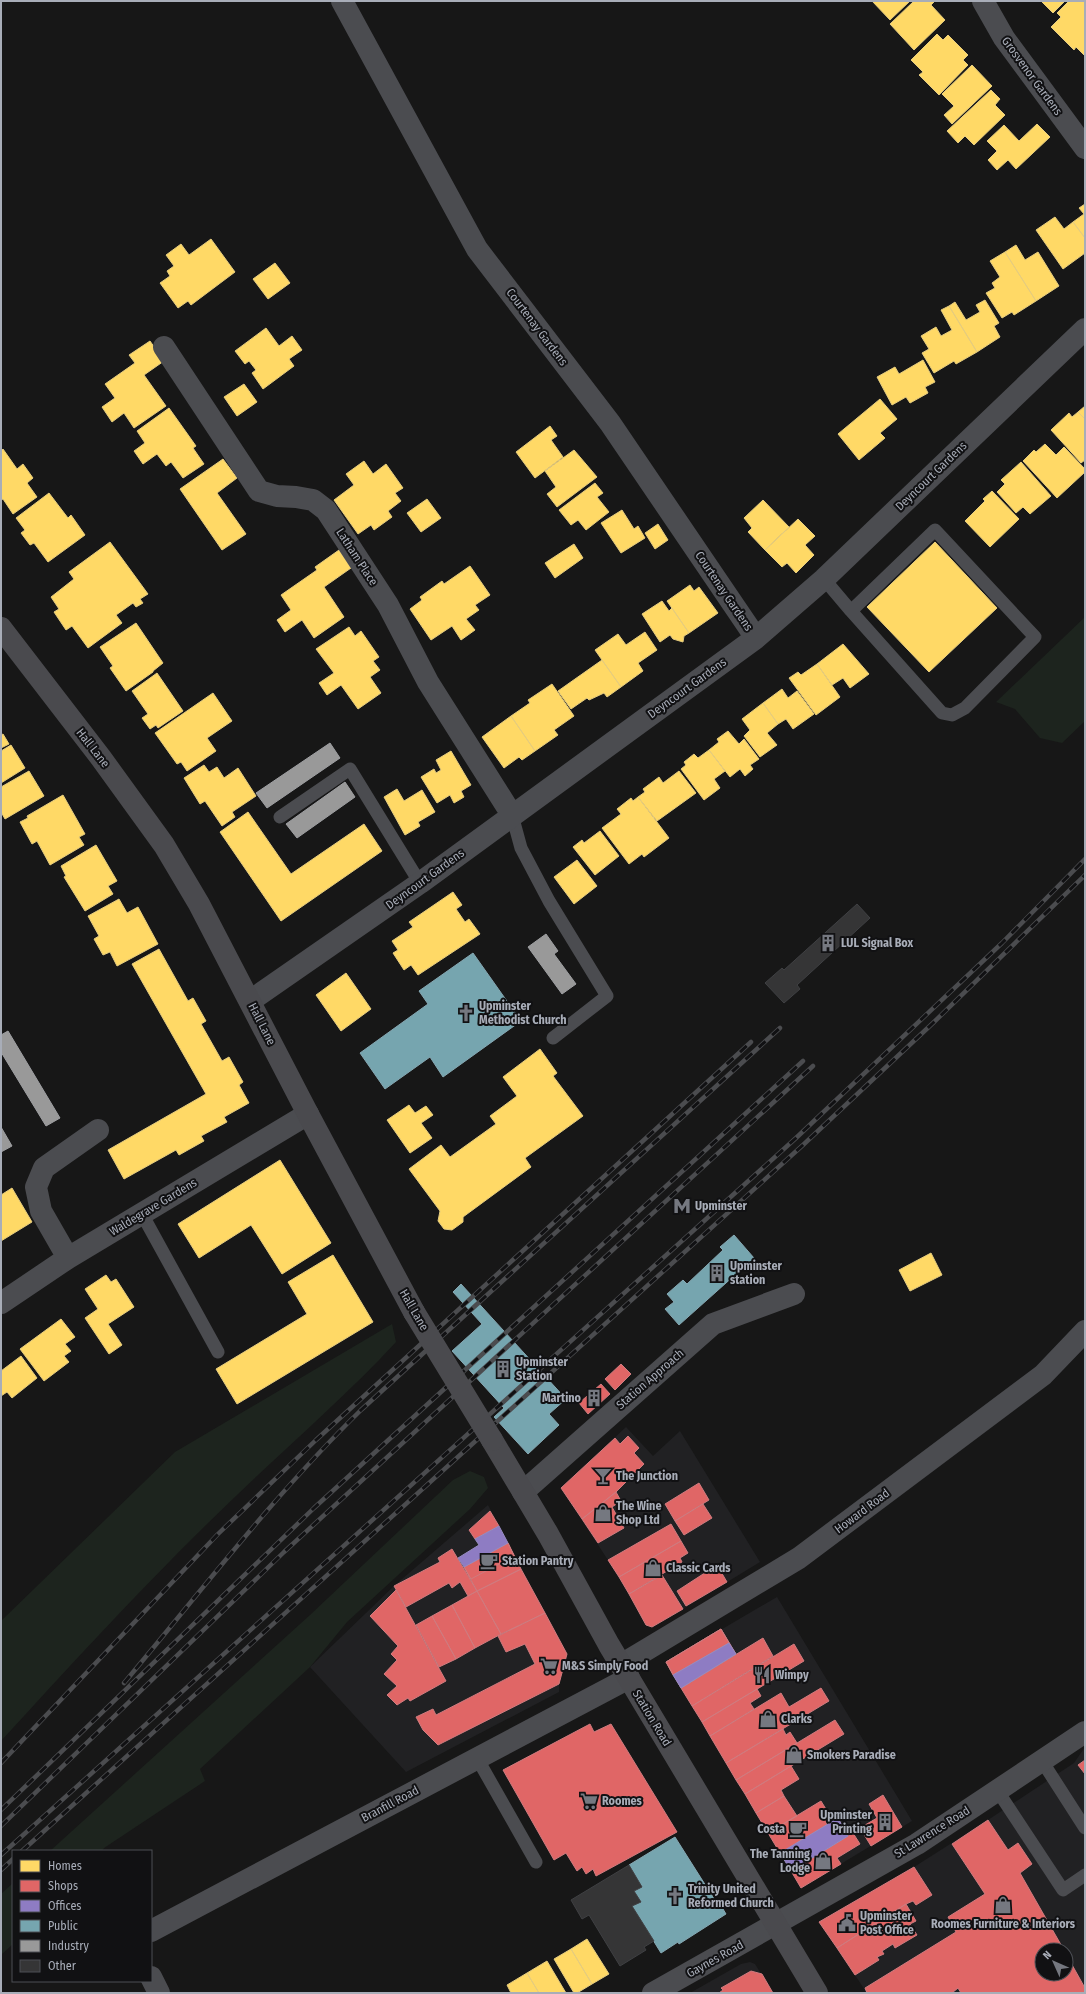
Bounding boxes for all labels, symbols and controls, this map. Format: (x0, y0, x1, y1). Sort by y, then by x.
street label: Grosvenor Gardens (999, 34, 1065, 118)
street label: Courtenay Gardens (503, 286, 571, 368)
street label: Deyncourt Gardens (893, 439, 969, 513)
street label: Latham Place (333, 526, 381, 588)
street label: Courtenay Gardens (692, 549, 756, 633)
street label: Deyncourt Gardens (645, 655, 729, 721)
street label: Hall Lane (73, 726, 113, 770)
street label: Deyncourt Gardens (383, 846, 467, 912)
building icon: LUL Signal Box (818, 933, 838, 953)
place label: LUL Signal Box (841, 936, 914, 950)
place label: Upminster Methodist Church (479, 999, 567, 1027)
street label: Hall Lane (245, 1001, 279, 1048)
church icon: Upminster Methodist Church (456, 1003, 476, 1023)
street label: Waldegrave Gardens (107, 1175, 199, 1239)
metro station icon: Upminster (672, 1196, 692, 1216)
place label: Upminster (695, 1199, 747, 1213)
place label: Upminster station (730, 1259, 782, 1287)
building icon: Upminster station (707, 1263, 727, 1283)
street label: Hall Lane (397, 1287, 431, 1333)
street label: Station Approach (613, 1346, 687, 1412)
place label: Upminster Station (516, 1355, 568, 1383)
building icon: Upminster Station (493, 1359, 513, 1379)
building icon: Martino (584, 1388, 604, 1408)
place label: Martino (542, 1391, 582, 1405)
bar icon: The Junction (593, 1466, 613, 1486)
place label: The Junction (616, 1469, 678, 1483)
street label: Howard Road (832, 1486, 892, 1536)
place label: The Wine Shop Ltd (616, 1499, 662, 1527)
shop icon: The Wine Shop Ltd (593, 1503, 613, 1523)
cafe icon: Station Pantry (479, 1551, 499, 1571)
place label: Station Pantry (502, 1554, 574, 1568)
shop icon: Classic Cards (643, 1558, 663, 1578)
place label: Classic Cards (666, 1561, 731, 1575)
supermarket icon: M&S Simply Food (539, 1656, 559, 1676)
place label: M&S Simply Food (562, 1659, 648, 1673)
restaurant icon: Wimpy (752, 1665, 772, 1685)
place label: Wimpy (775, 1668, 809, 1682)
street label: Station Road (630, 1687, 674, 1749)
shop icon: Clarks (758, 1709, 778, 1729)
place label: Clarks (781, 1712, 813, 1726)
shop icon: Smokers Paradise (784, 1745, 804, 1765)
place label: Smokers Paradise (807, 1748, 896, 1762)
street label: Branfill Road (359, 1783, 421, 1825)
supermarket icon: Roomes (579, 1791, 599, 1811)
place label: Roomes (602, 1794, 643, 1808)
street label: St Lawrence Road (892, 1803, 972, 1861)
place label: Upminster Printing (820, 1808, 873, 1836)
building icon: Upminster Printing (875, 1812, 895, 1832)
cafe icon: Costa (788, 1819, 808, 1839)
place label: Costa (757, 1822, 785, 1836)
place label: The Tanning Lodge (750, 1847, 810, 1875)
legend (12, 1850, 152, 1982)
shop icon: The Tanning Lodge (813, 1851, 833, 1871)
text: Homes (48, 1859, 82, 1873)
text: Shops (48, 1879, 78, 1893)
place label: Trinity United Reformed Church (688, 1882, 774, 1910)
church icon: Trinity United Reformed Church (665, 1886, 685, 1906)
shop icon: Roomes Furniture & Interiors (993, 1895, 1013, 1915)
text: Offices (48, 1899, 81, 1913)
place label: Upminster Post Office (860, 1909, 914, 1937)
public building icon: Upminster Post Office (837, 1913, 857, 1933)
place label: Roomes Furniture & Interiors (931, 1917, 1076, 1931)
text: Public (48, 1919, 78, 1933)
street label: Gaynes Road (684, 1938, 746, 1980)
text: Industry (48, 1939, 89, 1953)
north arrow (1034, 1942, 1074, 1982)
text: N (1040, 1948, 1054, 1962)
text: Other (48, 1959, 77, 1973)

